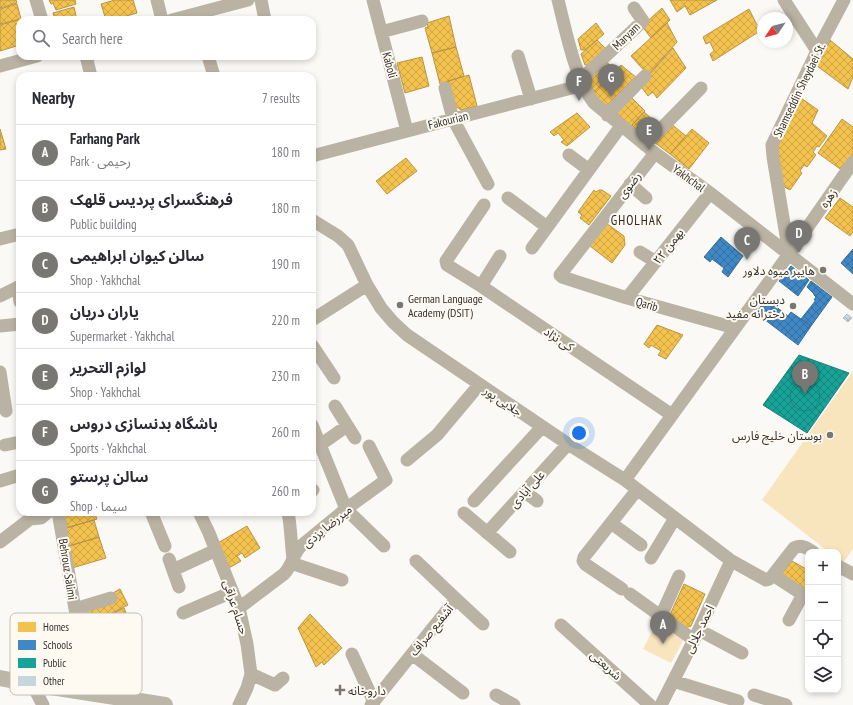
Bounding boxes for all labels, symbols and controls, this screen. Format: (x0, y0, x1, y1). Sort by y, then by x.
north arrow (757, 12, 793, 48)
search box (16, 16, 316, 60)
street label: Maryam (609, 19, 643, 53)
icon: search (30, 27, 52, 49)
text: Search here (62, 29, 123, 48)
street label: Shamseddin Sheydaei St. (770, 40, 828, 140)
street label: Kaboli (379, 50, 401, 80)
pin: G (598, 64, 624, 97)
pin: F (566, 68, 592, 101)
text: Nearby (32, 87, 75, 109)
text: 7 results (262, 90, 300, 107)
street label: Fakourian (426, 108, 470, 132)
pin: E (636, 117, 662, 150)
text: Farhang Park (70, 129, 140, 148)
text: A (42, 144, 48, 161)
text: 180 m (271, 144, 300, 161)
text: Park · رحیمی (70, 153, 131, 170)
street label: Yakhchal (670, 161, 708, 195)
street label: رضوی (614, 169, 644, 201)
street label: زهره (816, 186, 840, 210)
text: فرهنگسرای پردیس قلهک (70, 190, 233, 209)
text: B (42, 200, 48, 217)
text: 180 m (271, 200, 300, 217)
district label: GHOLHAK (611, 212, 663, 229)
text: Public building (70, 216, 137, 233)
pin: D (786, 220, 812, 253)
street label: ۲۲ بهمن (649, 225, 687, 267)
pin: C (734, 227, 760, 260)
text: سالن کیوان ابراهیمی (70, 246, 204, 265)
text: C (42, 256, 48, 273)
text: 190 m (271, 256, 300, 273)
place label: هایپر میوه دلاور (742, 263, 815, 279)
marker: هایپر میوه دلاور (818, 265, 828, 275)
text: Shop · Yakhchal (70, 272, 140, 289)
place label: German Language Academy (DSIT) (408, 291, 483, 320)
place label: دبستان دخترانه مفید (726, 292, 785, 321)
street label: Qarib (634, 294, 660, 314)
marker: German Language Academy (DSIT) (395, 300, 405, 310)
marker: دبستان دخترانه مفید (788, 301, 798, 311)
text: یاران دریان (70, 302, 139, 321)
text: D (42, 312, 48, 329)
text: 220 m (271, 312, 300, 329)
street label: کی نژاد (541, 324, 578, 355)
text: Supermarket · Yakhchal (70, 328, 175, 345)
text: لوازم التحریر (70, 358, 146, 377)
pin: B (792, 361, 818, 394)
text: E (42, 368, 48, 385)
text: 230 m (271, 368, 300, 385)
street label: جلایی پور (480, 382, 525, 420)
text: Shop · Yakhchal (70, 384, 140, 401)
text: باشگاه بدنسازی دروس (70, 414, 218, 433)
your location (569, 423, 589, 443)
text: F (42, 424, 48, 441)
text: 260 m (271, 424, 300, 441)
place label: بوستان خلیج فارس (732, 428, 822, 445)
marker: بوستان خلیج فارس (825, 430, 835, 440)
text: Sports · Yakhchal (70, 440, 146, 457)
text: سالن پرستو (70, 467, 149, 486)
street label: علی آبادی (506, 467, 548, 511)
text: G (42, 483, 48, 500)
text: 260 m (271, 483, 300, 500)
text: Shop · سیما (70, 498, 127, 515)
street label: میررضا یزدی (299, 502, 355, 551)
street label: Behrouz Salimi (56, 537, 80, 601)
map controls (805, 549, 841, 693)
button: + (805, 549, 841, 585)
street label: حسام عراقی (218, 578, 252, 637)
button: − (805, 585, 841, 621)
street label: آشفیع صراف (406, 601, 458, 660)
street label: احمد جلالی (681, 602, 717, 656)
pin: A (650, 611, 676, 644)
legend (10, 613, 142, 695)
text: Homes (43, 620, 69, 634)
button: locate (805, 621, 841, 657)
text: Schools (43, 638, 73, 652)
street label: شریعتی (587, 647, 625, 683)
text: Public (43, 656, 66, 670)
button: layers (805, 657, 841, 693)
text: Other (43, 674, 64, 688)
place label: داروخانه (348, 683, 386, 698)
marker: داروخانه (335, 685, 345, 695)

